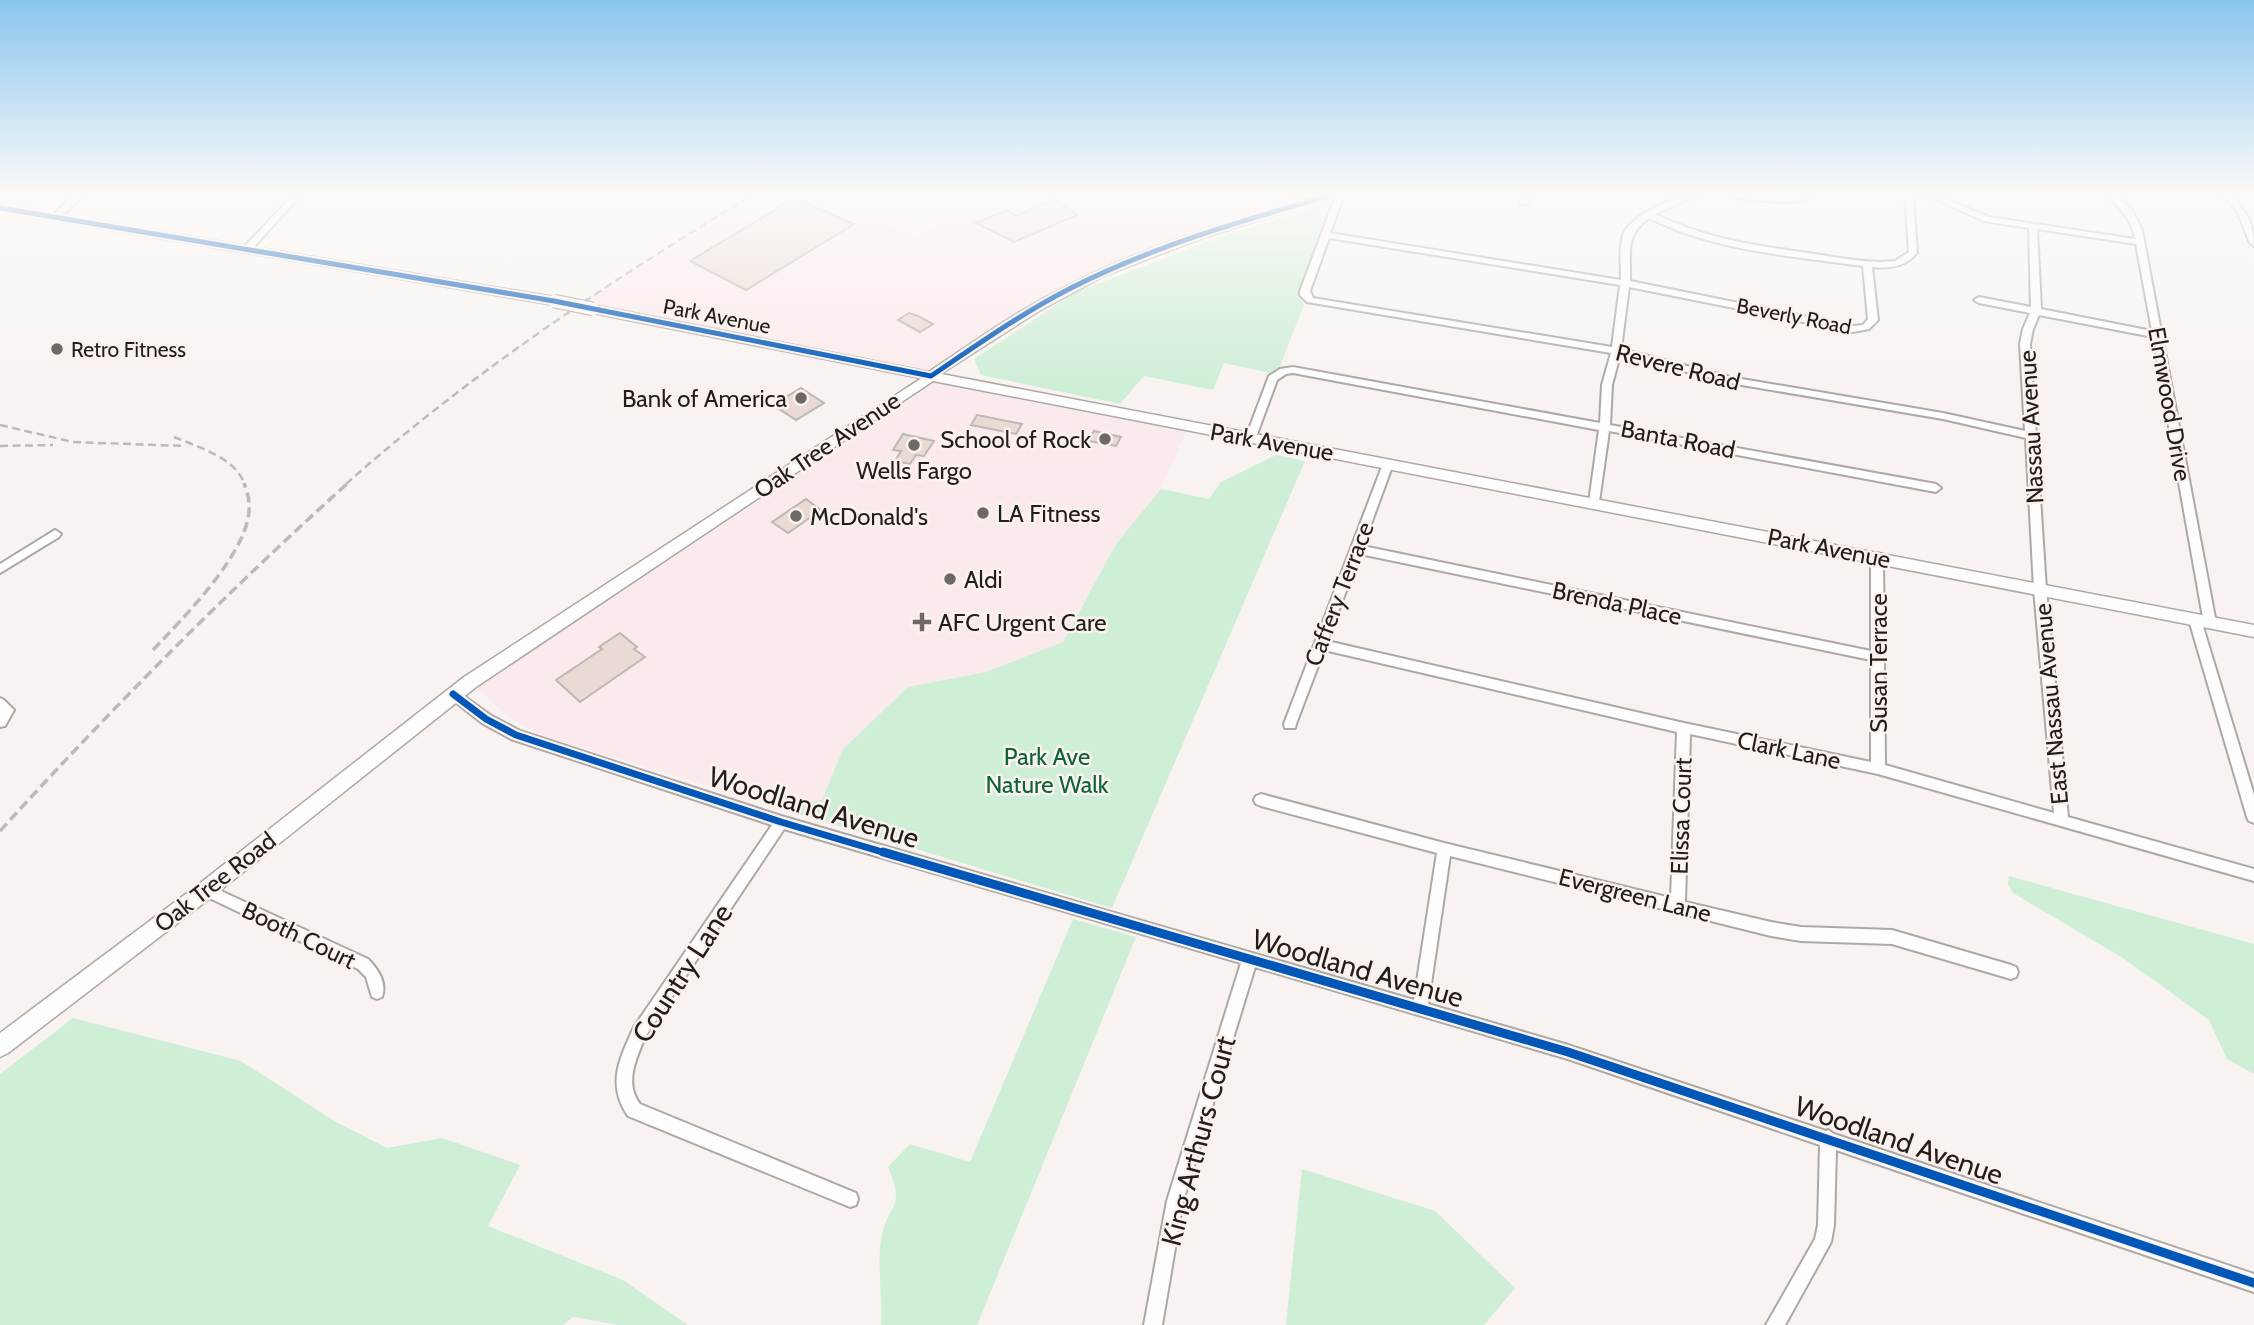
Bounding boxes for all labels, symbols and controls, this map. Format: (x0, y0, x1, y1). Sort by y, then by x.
street label: Park Avenue (661, 293, 773, 339)
street label: Beverly Road (1734, 293, 1854, 339)
street label: Elmwood Drive (2142, 325, 2198, 483)
place label: Retro Fitness (71, 337, 186, 362)
street label: Revere Road (1613, 338, 1743, 396)
marker: Retro Fitness (49, 341, 65, 357)
street label: Nassau Avenue (2012, 350, 2050, 504)
place label: Bank of America (622, 384, 787, 413)
street label: Oak Tree Avenue (748, 385, 906, 505)
marker: Bank of America (793, 390, 809, 406)
street label: Banta Road (1618, 414, 1738, 464)
street label: Park Avenue (1208, 417, 1336, 467)
place label: School of Rock (940, 425, 1091, 454)
marker: School of Rock (1097, 431, 1113, 447)
marker: Wells Fargo (906, 437, 922, 453)
place label: Wells Fargo (856, 456, 972, 485)
place label: LA Fitness (997, 499, 1100, 528)
place label: McDonald's (810, 502, 928, 531)
marker: LA Fitness (975, 505, 991, 521)
marker: McDonald's (788, 508, 804, 524)
street label: Caffery Terrace (1298, 518, 1380, 670)
street label: Park Avenue (1765, 522, 1893, 574)
place label: Aldi (964, 565, 1003, 594)
marker: Aldi (942, 571, 958, 587)
street label: Brenda Place (1550, 575, 1684, 631)
street label: Susan Terrace (1864, 593, 1893, 733)
street label: East Nassau Avenue (2028, 602, 2074, 806)
place label: AFC Urgent Care (938, 608, 1107, 637)
marker: AFC Urgent Care (912, 612, 932, 632)
street label: Clark Lane (1735, 725, 1843, 775)
park label: Park Ave Nature Walk (985, 742, 1109, 799)
street label: Elissa Court (1664, 757, 1698, 875)
street label: Woodland Avenue (705, 759, 923, 855)
street label: Oak Tree Road (149, 826, 281, 938)
street label: Evergreen Lane (1556, 862, 1714, 928)
street label: Booth Court (237, 895, 361, 975)
street label: Country Lane (625, 897, 739, 1049)
street label: Woodland Avenue (1248, 922, 1468, 1014)
street label: King Arthurs Court (1154, 1032, 1242, 1250)
street label: Woodland Avenue (1790, 1088, 2008, 1192)

